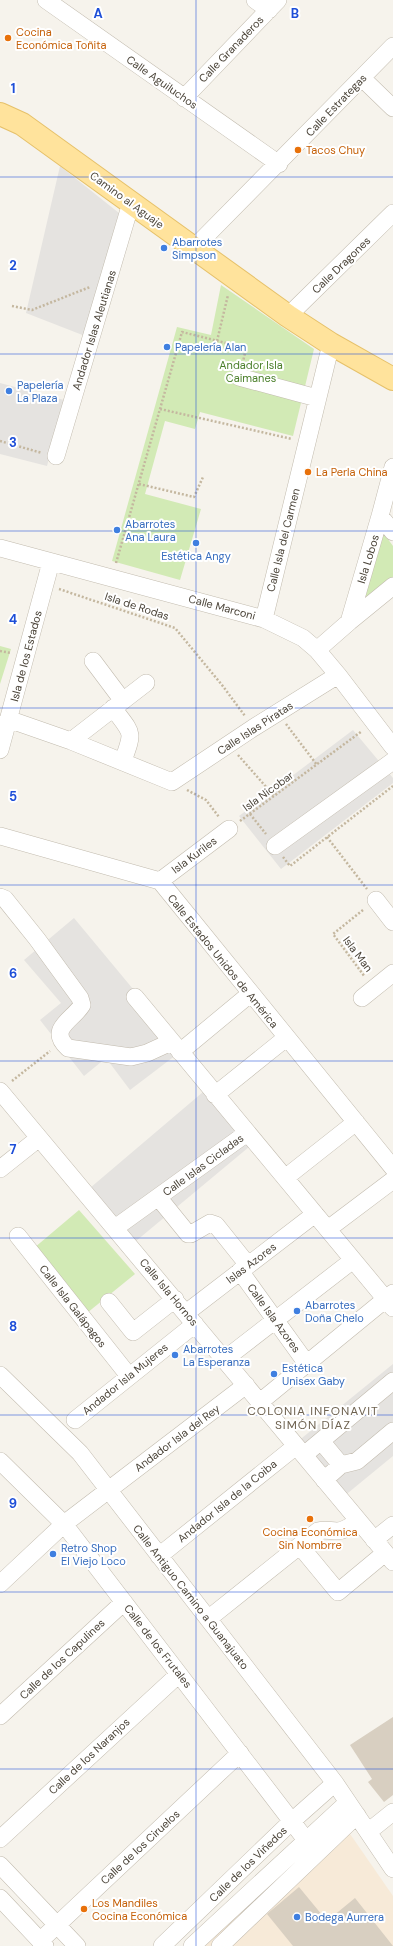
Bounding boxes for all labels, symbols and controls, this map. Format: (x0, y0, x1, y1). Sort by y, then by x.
text: A (93, 5, 103, 22)
text: B (291, 5, 299, 22)
street label: Calle Granaderos (196, 13, 266, 85)
place label: Cocina Económica Toñita (16, 25, 106, 52)
marker: Cocina Económica Toñita (3, 33, 13, 43)
street label: Calle Aguiluchos (124, 52, 200, 112)
street label: Calle Estrategas (303, 71, 369, 139)
text: 1 (11, 80, 15, 97)
place label: Tacos Chuy (306, 143, 365, 157)
marker: Tacos Chuy (293, 145, 303, 155)
street label: Camino al Aguaje (87, 168, 167, 232)
street label: Calle Dragones (309, 234, 373, 296)
place label: Abarrotes Simpson (172, 235, 222, 262)
marker: Abarrotes Simpson (159, 243, 169, 253)
text: 2 (9, 257, 17, 274)
street label: Andador Islas Aleutianas (69, 268, 119, 392)
place label: Papelería Alan (175, 340, 246, 354)
marker: Papelería Alan (162, 342, 172, 352)
park label: Andador Isla Caimanes (219, 358, 283, 385)
place label: Papelería La Plaza (17, 378, 63, 405)
marker: Papelería La Plaza (4, 386, 14, 396)
text: 3 (9, 434, 17, 451)
place label: La Perla China (316, 465, 388, 479)
marker: La Perla China (303, 467, 313, 477)
street label: Calle Isla del Carmen (263, 487, 303, 593)
place label: Abarrotes Ana Laura (125, 517, 176, 544)
marker: Abarrotes Ana Laura (112, 525, 122, 535)
street label: Isla Lobos (354, 533, 382, 585)
marker: Estética Angy (191, 538, 201, 548)
place label: Estética Angy (161, 549, 231, 563)
street label: Isla de Rodas (103, 589, 171, 623)
street label: Calle Marconi (187, 591, 257, 623)
street label: Isla de los Estados (7, 609, 45, 703)
text: 4 (9, 611, 17, 628)
street label: Calle Islas Piratas (214, 698, 296, 758)
street label: Isla Nicobar (240, 768, 296, 814)
text: 5 (9, 788, 17, 805)
street label: Isla Kuriles (169, 833, 219, 877)
street label: Calle Estados Unidos de América (165, 891, 281, 1031)
street label: Isla Man (340, 933, 376, 975)
text: 6 (9, 965, 17, 982)
street label: Calle Islas Cicladas (160, 1131, 246, 1199)
text: 7 (10, 1141, 17, 1158)
street label: Islas Azores (223, 1240, 279, 1286)
street label: Calle Isla Hornos (137, 1255, 201, 1329)
street label: Calle Isla Galápagos (36, 1262, 110, 1350)
street label: Calle Isla Azores (244, 1281, 304, 1355)
place label: Abarrotes Doña Chelo (305, 1298, 364, 1325)
marker: Abarrotes Doña Chelo (292, 1306, 302, 1316)
text: 8 (9, 1318, 17, 1335)
street label: Andador Isla Mujeres (79, 1340, 171, 1418)
place label: Abarrotes La Esperanza (183, 1342, 250, 1369)
marker: Abarrotes La Esperanza (170, 1350, 180, 1360)
place label: Estética Unisex Gaby (282, 1361, 345, 1388)
marker: Estética Unisex Gaby (269, 1369, 279, 1379)
street label: Andador Isla del Rey (132, 1401, 222, 1475)
district label: COLONIA INFONAVIT SIMÓN DÍAZ (247, 1403, 379, 1433)
street label: Andador Isla de la Coiba (175, 1457, 279, 1545)
text: 9 (9, 1495, 17, 1512)
marker: Cocina Económica Sin Nombrre (305, 1514, 315, 1524)
street label: Calle Antiguo Camino a Guanajuato (130, 1522, 252, 1672)
place label: Cocina Económica Sin Nombrre (262, 1525, 358, 1552)
place label: Retro Shop El Viejo Loco (61, 1541, 126, 1568)
marker: Retro Shop El Viejo Loco (48, 1549, 58, 1559)
street label: Calle de los Frutales (121, 1601, 195, 1691)
street label: Calle de los Capulines (16, 1616, 108, 1702)
street label: Calle de los Naranjos (45, 1715, 133, 1797)
street label: Calle de los Ciruelos (98, 1807, 182, 1887)
street label: Calle de los Viñedos (206, 1823, 290, 1905)
place label: Los Mandiles Cocina Económica (92, 1896, 187, 1923)
marker: Los Mandiles Cocina Económica (79, 1904, 89, 1914)
place label: Bodega Aurrera (305, 1910, 384, 1924)
marker: Bodega Aurrera (292, 1912, 302, 1922)

